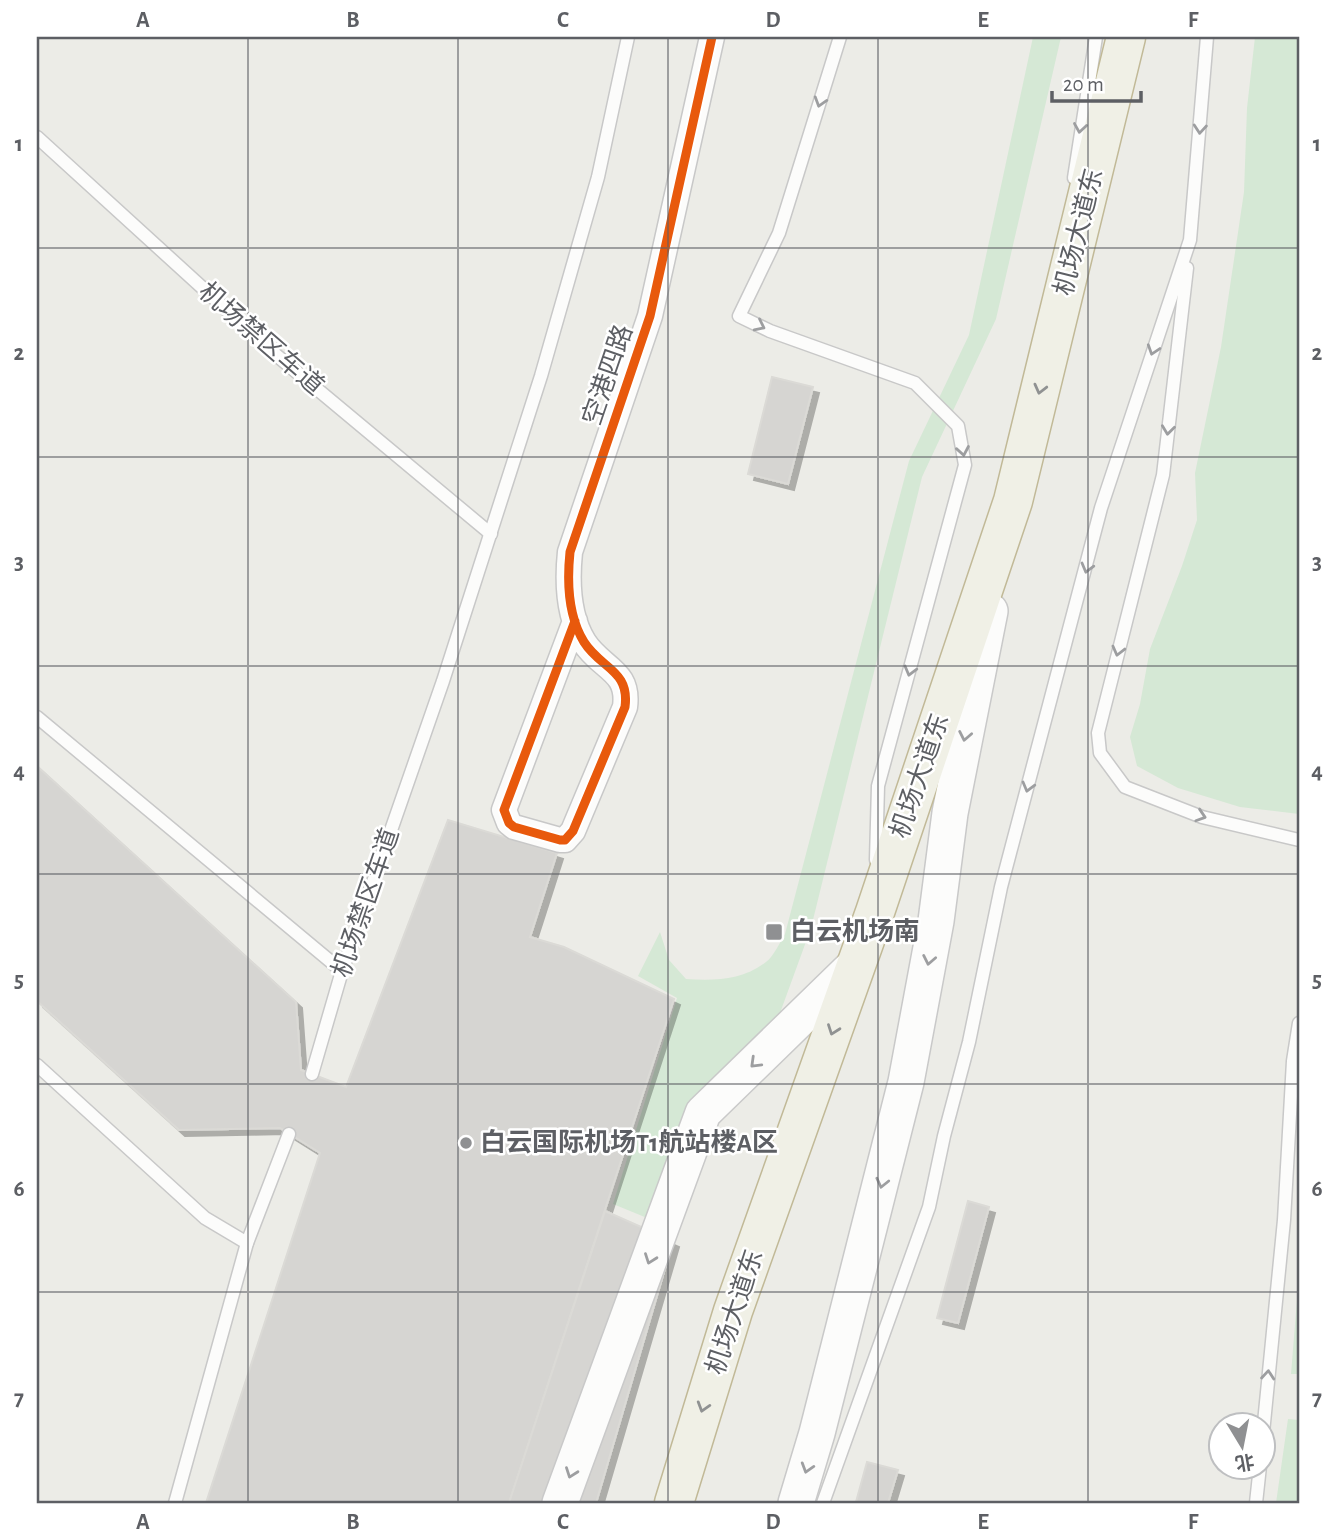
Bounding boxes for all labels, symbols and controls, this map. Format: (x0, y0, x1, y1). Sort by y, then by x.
text: A (136, 9, 150, 32)
text: B (346, 9, 360, 32)
text: C (557, 9, 569, 32)
text: D (765, 9, 781, 32)
text: E (977, 9, 989, 32)
text: F (1188, 9, 1199, 32)
scale bar (1052, 60, 1142, 104)
text: 20 m (1063, 74, 1104, 95)
one-way arrow (814, 95, 828, 108)
one-way arrow (1073, 122, 1088, 134)
one-way arrow (1192, 123, 1207, 135)
text: 1 (15, 133, 23, 156)
text: 1 (1313, 133, 1321, 156)
street label: 机场大道东 (1049, 165, 1107, 298)
street label: 机场禁区车道 (194, 277, 330, 400)
one-way arrow (753, 317, 765, 331)
street label: 空港四路 (577, 321, 637, 428)
text: 2 (14, 342, 25, 365)
text: 2 (1312, 342, 1323, 365)
one-way arrow (1147, 344, 1162, 356)
one-way arrow (1034, 383, 1048, 395)
one-way arrow (1160, 424, 1175, 435)
one-way arrow (955, 445, 970, 457)
text: 3 (14, 551, 24, 574)
text: 3 (1312, 551, 1322, 574)
one-way arrow (1081, 562, 1095, 574)
one-way arrow (1112, 645, 1126, 657)
one-way arrow (903, 665, 918, 677)
street label: 机场大道东 (885, 710, 953, 842)
one-way arrow (959, 730, 974, 742)
text: 4 (13, 760, 25, 783)
text: 4 (1311, 760, 1323, 783)
one-way arrow (1021, 781, 1036, 793)
one-way arrow (1194, 808, 1206, 822)
street label: 机场禁区车道 (326, 824, 404, 981)
place label: 白云机场南 (790, 917, 920, 945)
marker: 白云机场南 (764, 922, 784, 942)
one-way arrow (922, 954, 937, 966)
text: 5 (14, 969, 24, 992)
text: 5 (1312, 969, 1322, 992)
one-way arrow (827, 1023, 841, 1035)
one-way arrow (750, 1054, 763, 1067)
place label: 白云国际机场T1航站楼A区 (480, 1128, 778, 1156)
marker: 白云国际机场T1航站楼A区 (458, 1135, 474, 1151)
one-way arrow (875, 1177, 890, 1189)
text: 6 (13, 1178, 25, 1201)
text: 6 (1311, 1178, 1323, 1201)
street label: 机场大道东 (701, 1246, 767, 1378)
one-way arrow (644, 1252, 658, 1264)
one-way arrow (1260, 1369, 1275, 1380)
text: 7 (14, 1387, 24, 1410)
text: 7 (1312, 1387, 1322, 1410)
one-way arrow (697, 1401, 712, 1413)
north arrow (1206, 1410, 1276, 1480)
text: 北 (1234, 1450, 1256, 1473)
one-way arrow (800, 1462, 815, 1474)
one-way arrow (566, 1466, 580, 1478)
text: A (136, 1511, 150, 1534)
text: B (346, 1511, 360, 1534)
text: C (557, 1511, 569, 1534)
text: D (765, 1511, 781, 1534)
text: E (977, 1511, 989, 1534)
text: F (1188, 1511, 1199, 1534)

